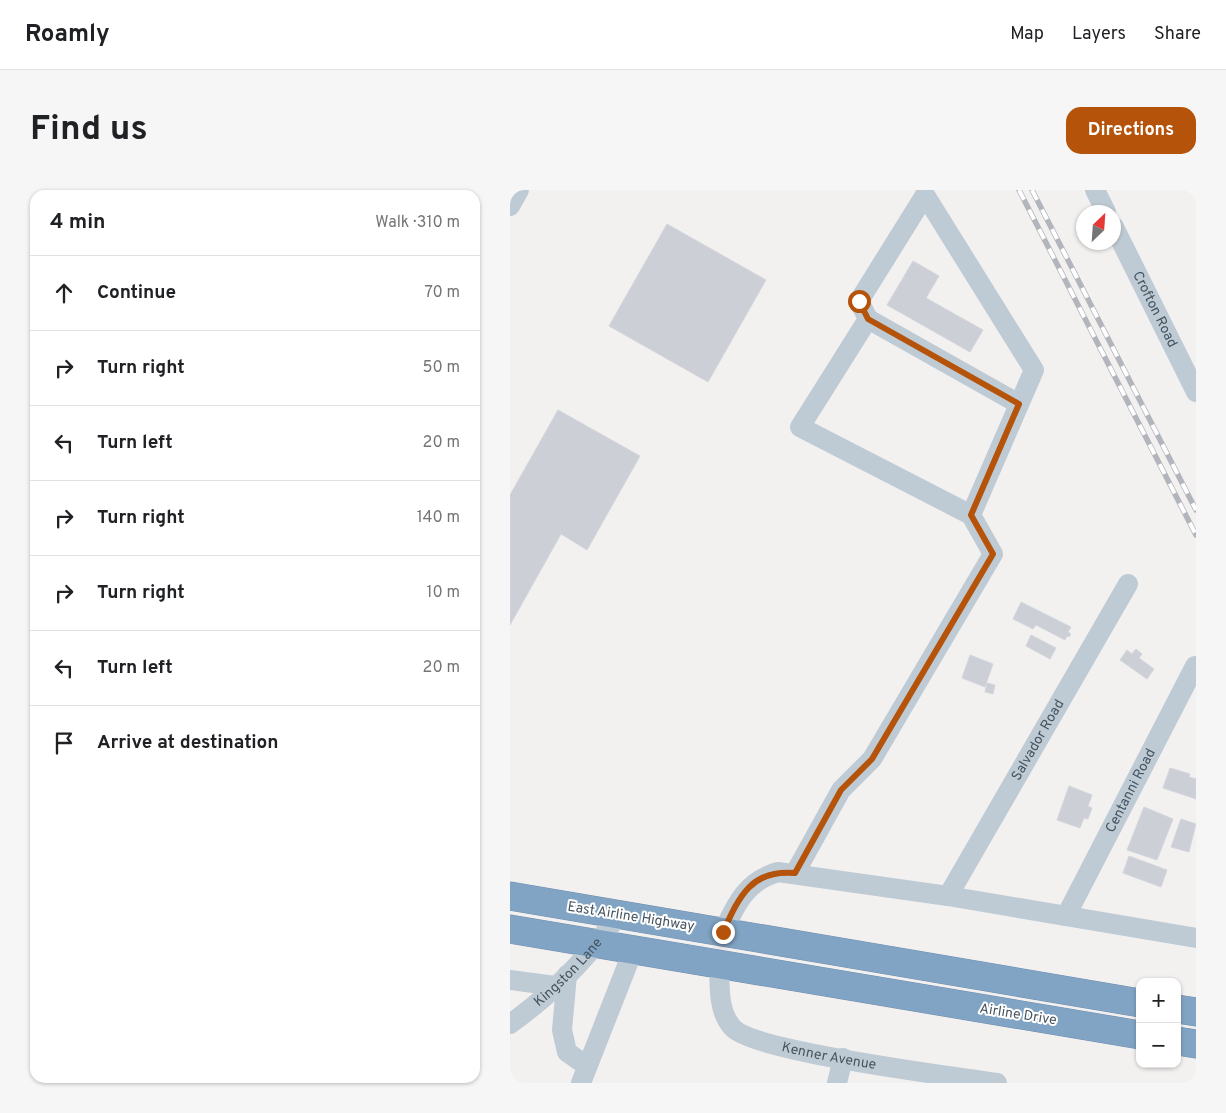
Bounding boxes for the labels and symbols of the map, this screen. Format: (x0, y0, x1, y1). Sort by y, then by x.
north arrow (1076, 205, 1121, 250)
street label: Crofton Road (1129, 268, 1181, 350)
route start (848, 290, 871, 313)
street label: Salvador Road (1008, 697, 1068, 784)
street label: Centanni Road (1102, 746, 1159, 836)
street label: East Airline Highway (566, 899, 696, 935)
route end (712, 921, 735, 944)
street label: Kingston Lane (531, 934, 606, 1010)
street label: Airline Drive (978, 1001, 1058, 1029)
street label: Kenner Avenue (780, 1039, 877, 1073)

